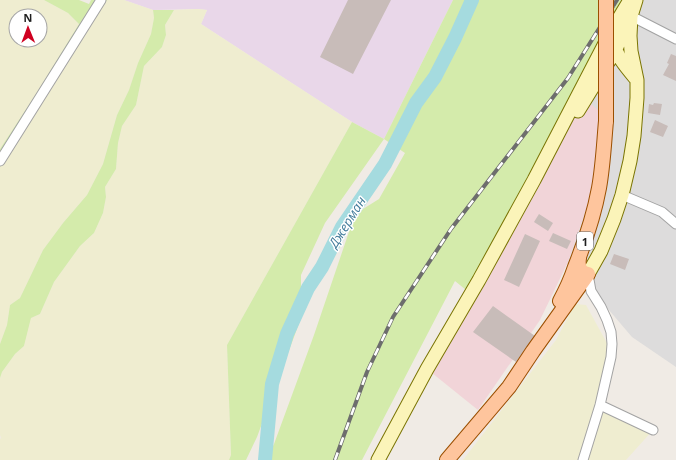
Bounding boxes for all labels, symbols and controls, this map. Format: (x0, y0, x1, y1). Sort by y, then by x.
north arrow (8, 8, 48, 48)
text: N (23, 10, 32, 25)
water label: Джерман (323, 193, 370, 253)
road number: 1 (577, 232, 593, 250)

